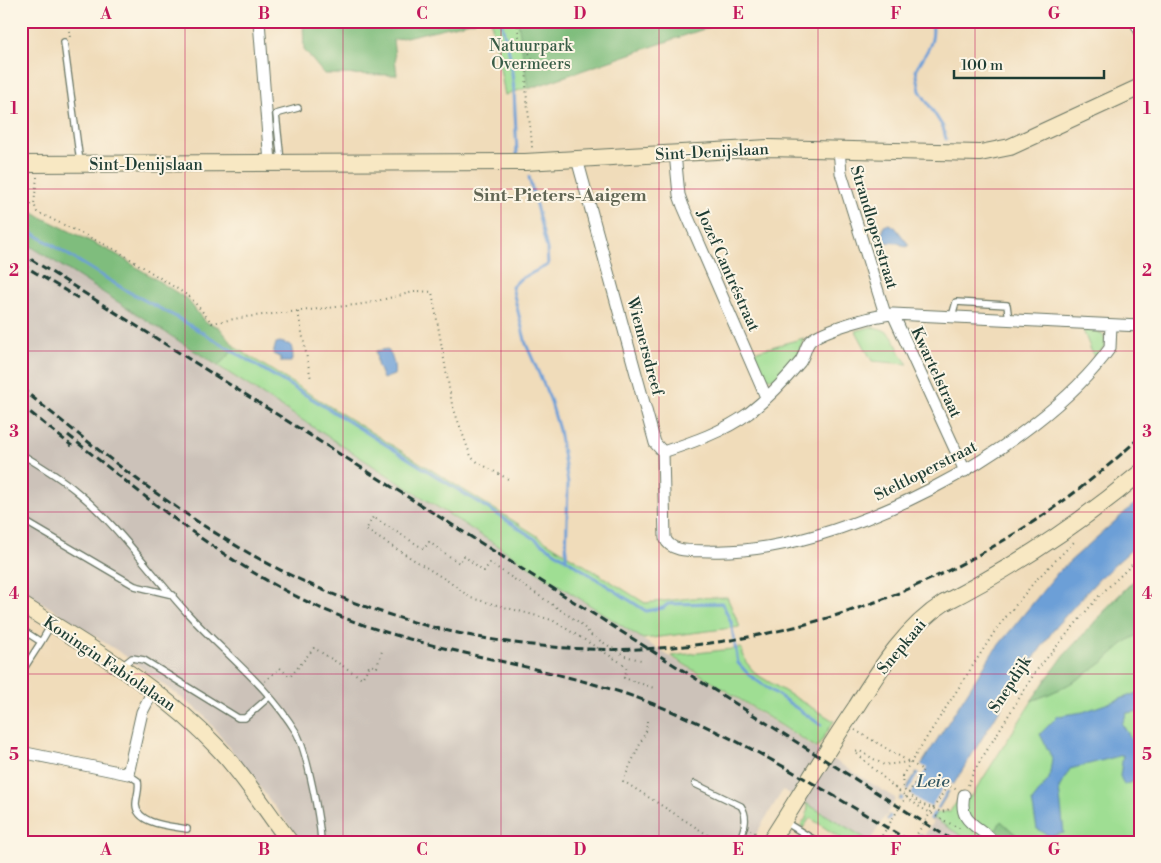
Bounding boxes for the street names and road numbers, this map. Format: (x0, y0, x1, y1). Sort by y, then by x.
street label: Sint-Denijslaan (655, 139, 770, 165)
street label: Sint-Denijslaan (89, 155, 203, 175)
street label: Strandloperstraat (846, 163, 902, 292)
street label: Jozef Cantréstraat (692, 205, 764, 335)
street label: Wiemersdreef (622, 294, 668, 399)
street label: Kwartelstraat (906, 324, 966, 421)
street label: Steltloperstraat (871, 436, 981, 505)
street label: Koningin Fabiolalaan (39, 612, 180, 716)
street label: Snepkaai (873, 615, 931, 678)
street label: Snepdijk (984, 651, 1036, 717)

